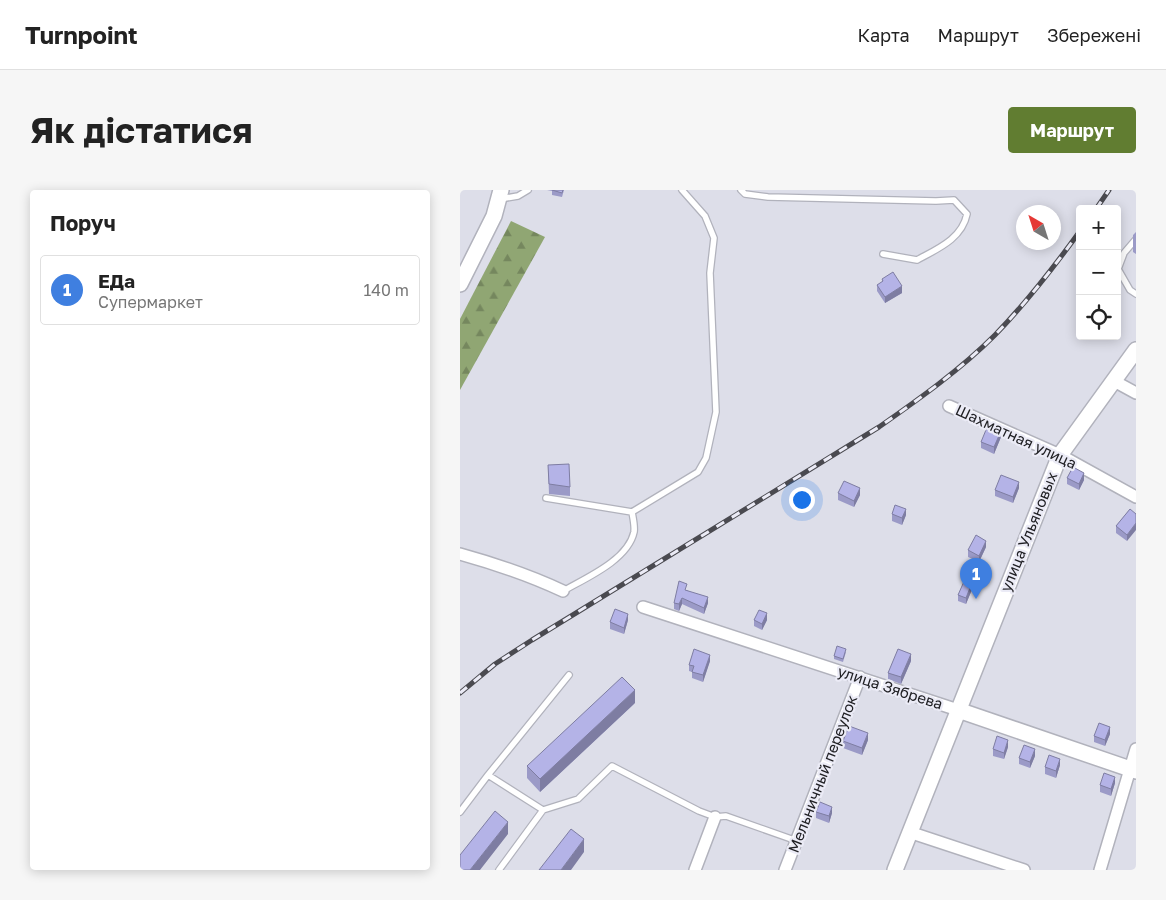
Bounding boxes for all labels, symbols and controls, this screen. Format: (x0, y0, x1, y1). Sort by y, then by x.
text: Turnpoint (25, 20, 138, 49)
text: Карта (857, 24, 910, 46)
text: Маршрут (938, 24, 1019, 46)
text: Збережені (1047, 24, 1141, 46)
button: Маршрут (1008, 107, 1136, 153)
text: Як дістатися (30, 109, 253, 151)
north arrow (1016, 205, 1061, 250)
map controls (1076, 205, 1121, 340)
button: + (1076, 205, 1121, 250)
text: Поруч (50, 210, 116, 236)
button: − (1076, 250, 1121, 295)
text: ЕДа (98, 269, 135, 292)
text: 1 (63, 280, 71, 300)
text: 140 m (363, 280, 409, 300)
text: Супермаркет (98, 292, 203, 312)
button: locate (1076, 295, 1121, 340)
street label: Шахматная улица (953, 400, 1080, 472)
street label: улица Ульяновых (996, 469, 1060, 594)
your location (789, 487, 815, 513)
pin: 1 (960, 558, 992, 599)
street label: улица Зябрева (835, 662, 945, 713)
street label: Мельничный переулок (784, 692, 861, 855)

